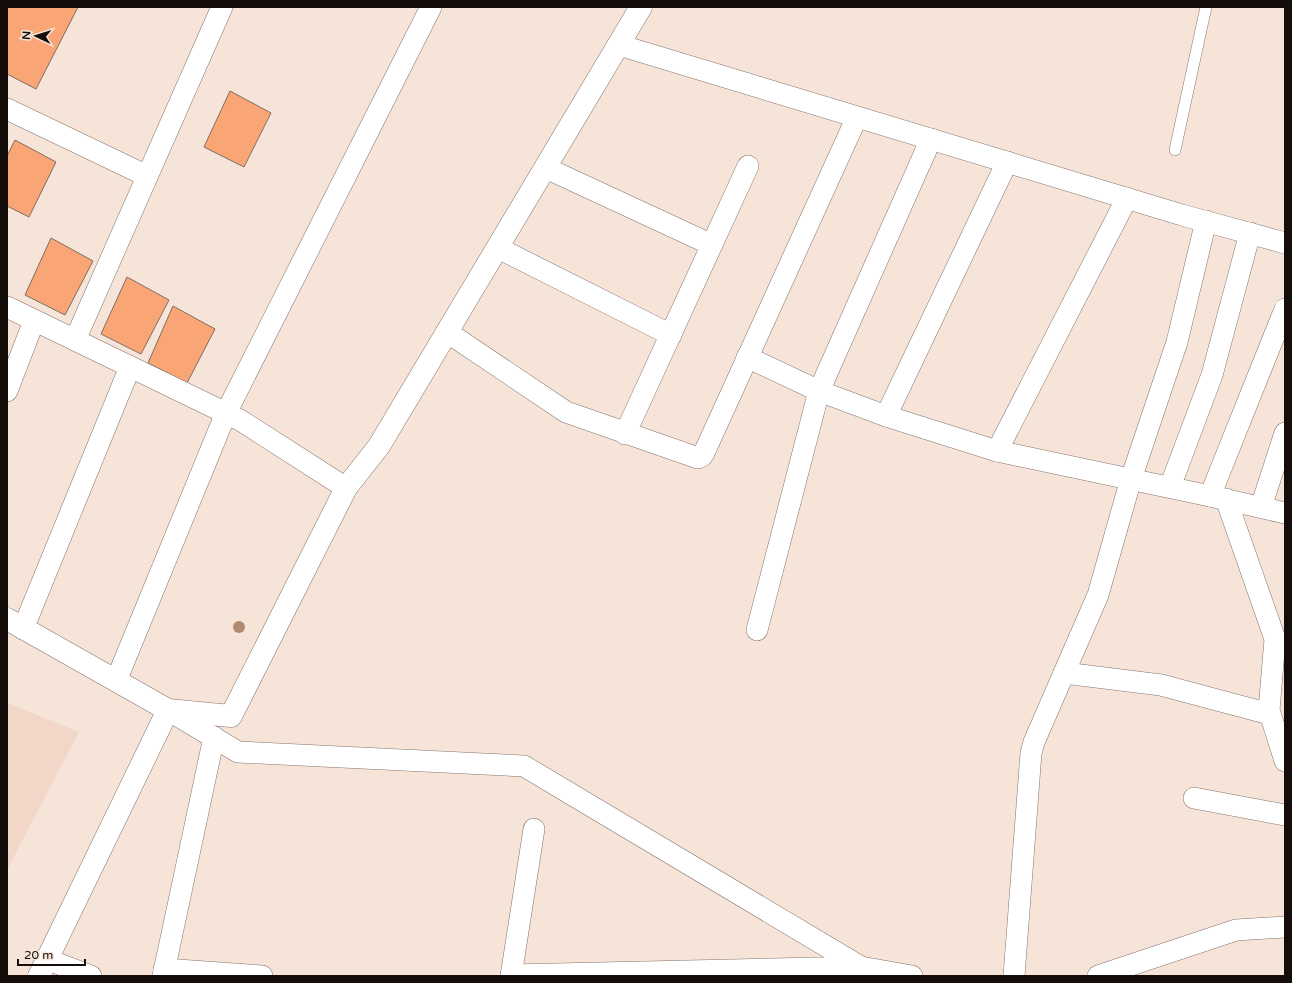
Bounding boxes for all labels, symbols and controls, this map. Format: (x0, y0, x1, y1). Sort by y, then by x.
north arrow (16, 16, 56, 56)
text: N (20, 30, 33, 40)
scale bar (18, 941, 85, 967)
text: 20 m (24, 948, 53, 962)

